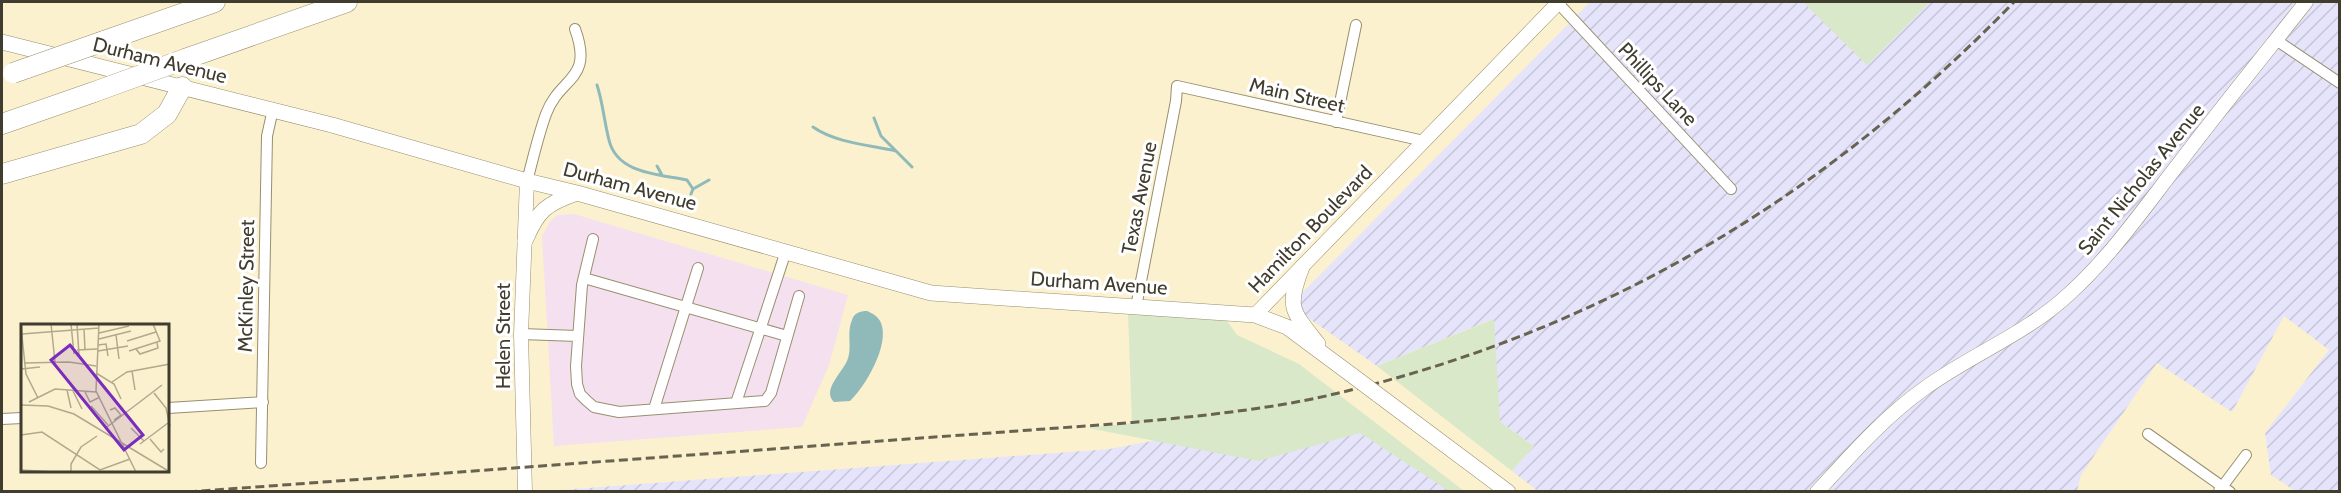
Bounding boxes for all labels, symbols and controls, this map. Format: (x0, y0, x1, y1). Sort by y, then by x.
street label: Durham Avenue (91, 32, 229, 88)
street label: Phillips Lane (1613, 37, 1703, 131)
street label: Main Street (1247, 72, 1347, 118)
street label: Saint Nicholas Avenue (2073, 99, 2209, 259)
street label: Texas Avenue (1116, 140, 1162, 256)
street label: Durham Avenue (561, 157, 699, 215)
street label: Hamilton Boulevard (1243, 160, 1377, 298)
street label: McKinley Street (233, 219, 259, 353)
street label: Durham Avenue (1030, 266, 1168, 300)
street label: Helen Street (491, 283, 515, 389)
inset map (21, 324, 170, 472)

